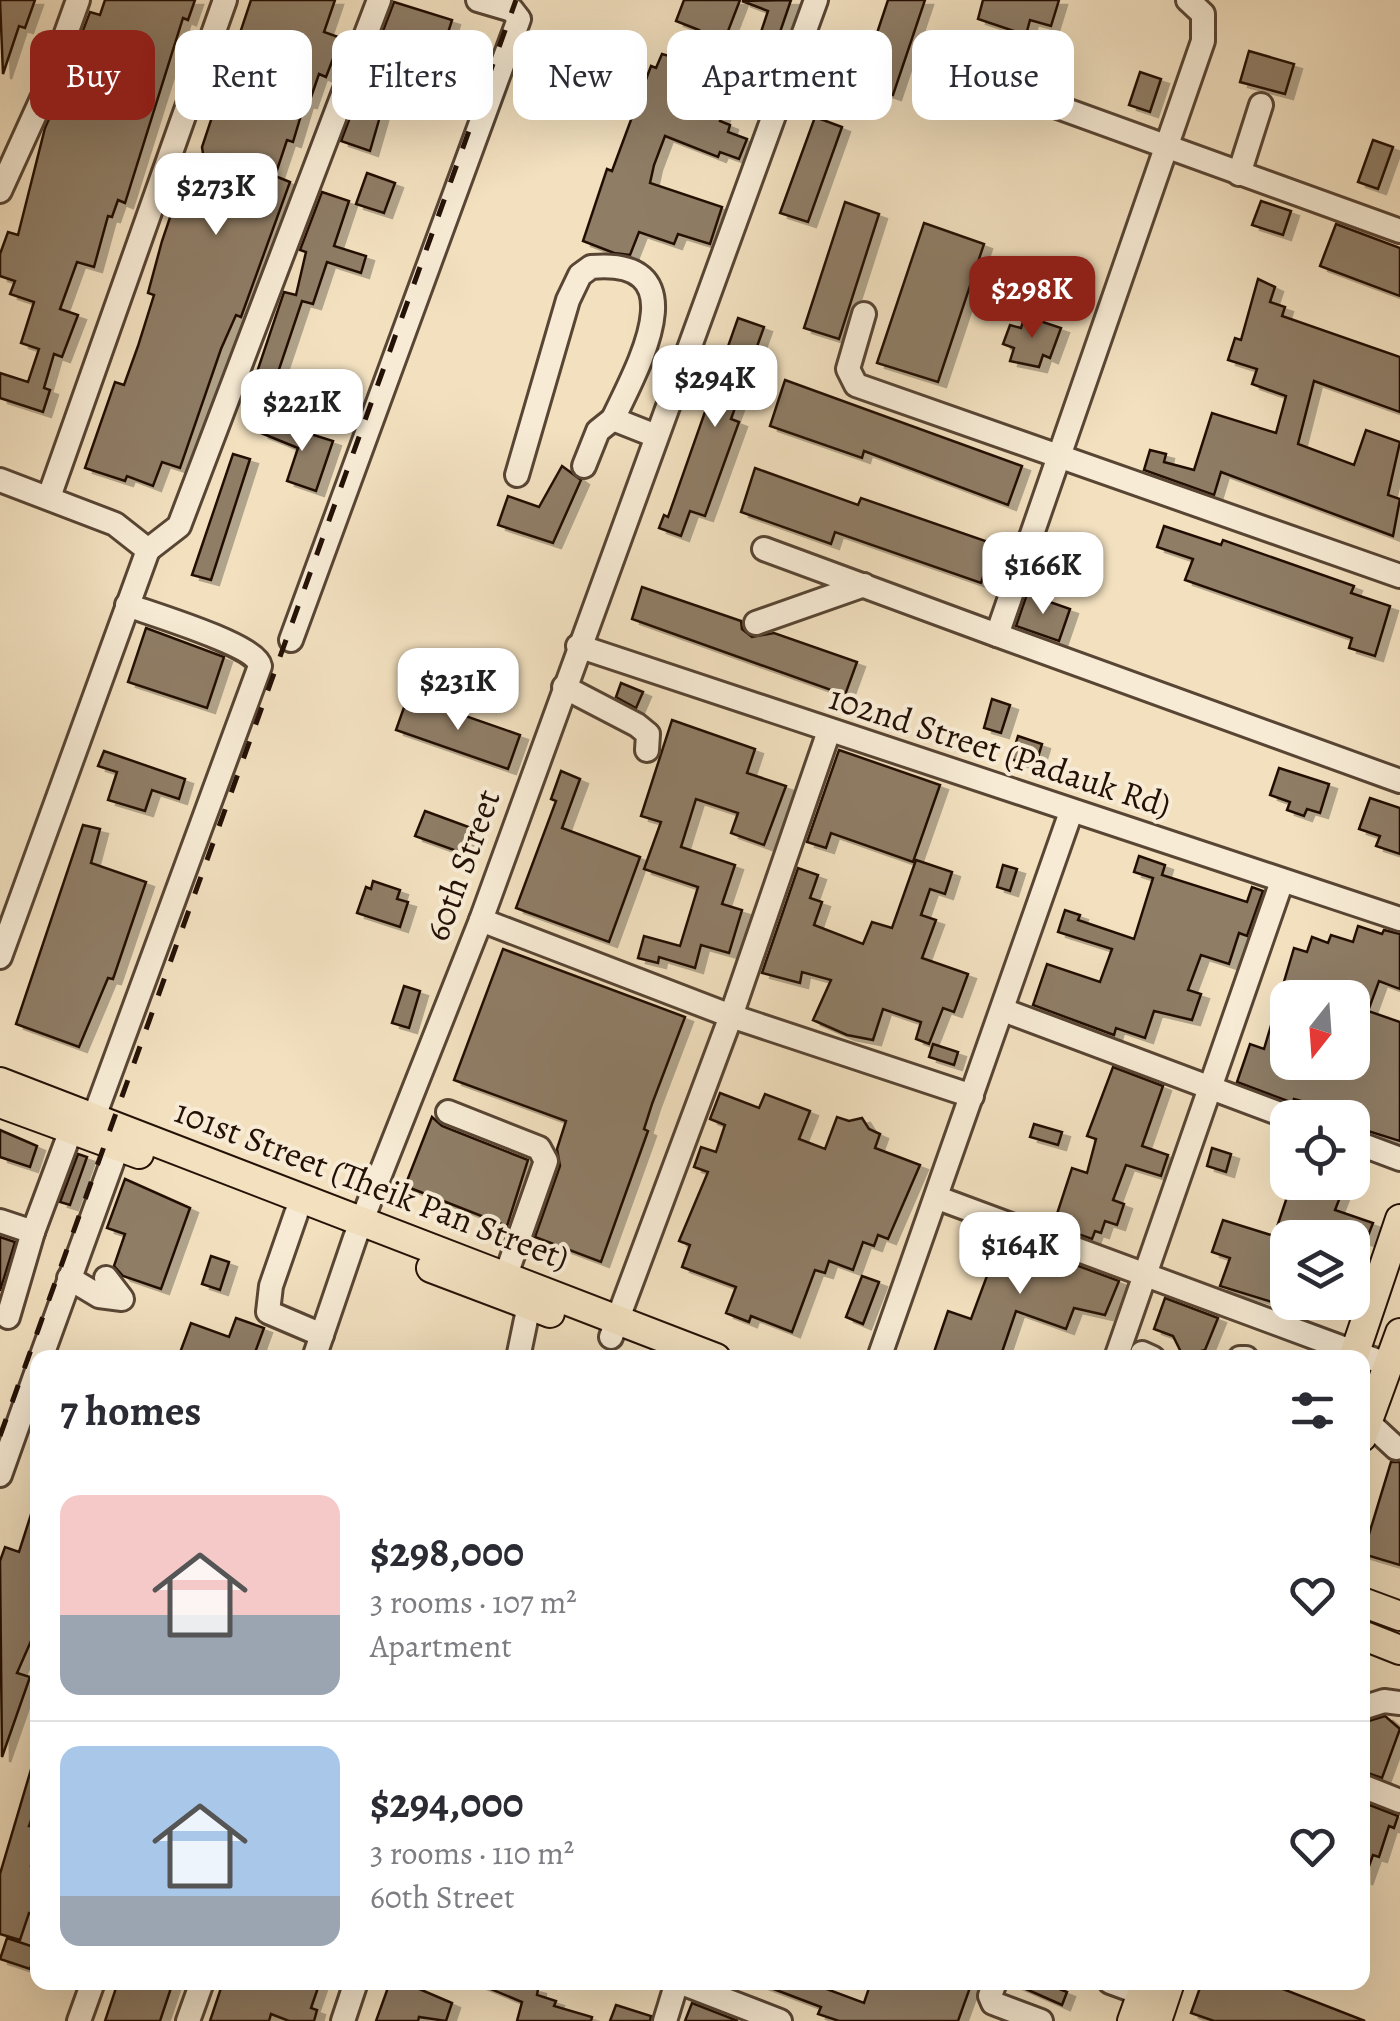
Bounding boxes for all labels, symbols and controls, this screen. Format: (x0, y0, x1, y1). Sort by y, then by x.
chip: Buy (30, 30, 155, 120)
chip: Rent (175, 30, 312, 120)
chip: Filters (332, 30, 493, 120)
chip: New (513, 30, 647, 120)
chip: Apartment (667, 30, 892, 120)
chip: House (912, 30, 1074, 120)
pin: $273K (146, 153, 286, 238)
text: $273K (177, 163, 255, 207)
pin: $298K (962, 256, 1102, 341)
text: $298K (991, 266, 1073, 310)
pin: $294K (645, 345, 785, 430)
text: $294K (674, 355, 756, 399)
pin: $221K (232, 369, 372, 454)
text: $221K (263, 379, 341, 423)
pin: $166K (973, 532, 1113, 617)
text: $166K (1004, 542, 1082, 586)
pin: $231K (388, 648, 528, 733)
text: $231K (420, 658, 496, 702)
street label: 102nd Street (Padauk Rd) (823, 673, 1177, 829)
street label: 60th Street (412, 783, 512, 947)
north arrow (1270, 980, 1370, 1080)
map controls (1270, 980, 1370, 1320)
street label: 101st Street (Theik Pan Street) (168, 1087, 576, 1281)
button: locate (1270, 1100, 1370, 1200)
pin: $164K (950, 1212, 1090, 1297)
button: layers (1270, 1220, 1370, 1320)
text: $164K (981, 1222, 1059, 1266)
text: 7 homes (60, 1382, 201, 1439)
icon: filters (1285, 1383, 1340, 1438)
text: $298,000 (370, 1523, 524, 1580)
icon: home (140, 1535, 260, 1655)
icon: heart (1285, 1568, 1340, 1623)
text: 3 rooms · 107 m² (370, 1580, 577, 1624)
text: Apartment (370, 1624, 512, 1668)
text: $294,000 (370, 1774, 524, 1831)
icon: home (140, 1786, 260, 1906)
icon: heart (1285, 1819, 1340, 1874)
text: 3 rooms · 110 m² (370, 1831, 574, 1875)
text: 60th Street (370, 1875, 515, 1919)

